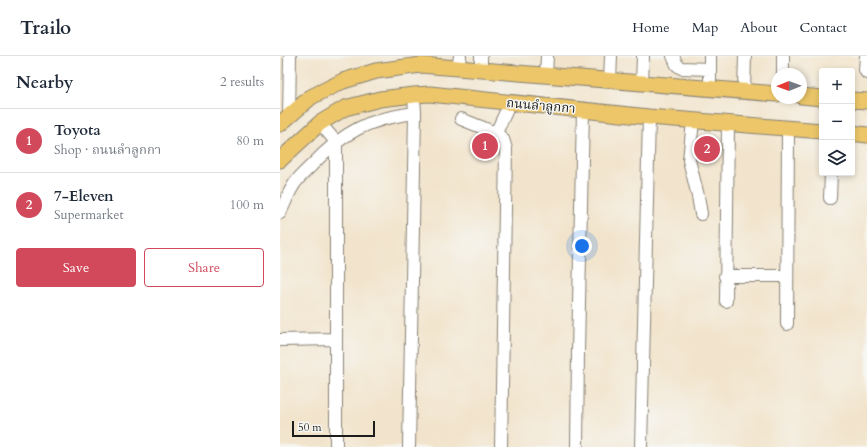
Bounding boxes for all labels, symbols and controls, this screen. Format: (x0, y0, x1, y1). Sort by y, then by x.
text: Trailo (20, 15, 71, 41)
text: Home (632, 18, 670, 37)
text: Map (692, 18, 718, 37)
text: About (740, 18, 777, 37)
text: Contact (799, 18, 847, 37)
north arrow (771, 68, 807, 104)
map controls (819, 68, 855, 176)
button: + (819, 68, 855, 104)
text: Nearby (16, 71, 73, 94)
text: 2 results (220, 73, 264, 91)
street label: ถนนลำลูกกา (506, 94, 576, 118)
button: − (819, 104, 855, 140)
text: Toyota (54, 120, 101, 140)
pin: 1 (472, 131, 498, 161)
text: 1 (26, 132, 32, 150)
text: 80 m (236, 132, 264, 150)
pin: 2 (694, 134, 720, 164)
button: layers (819, 140, 855, 176)
text: Shop · ถนนลำลูกกา (54, 141, 161, 159)
text: 7-Eleven (54, 186, 114, 206)
text: 2 (26, 196, 32, 214)
text: 100 m (230, 196, 264, 214)
text: Supermarket (54, 206, 124, 224)
your location (572, 236, 592, 256)
button: Save (16, 248, 136, 287)
button: Share (144, 248, 264, 287)
scale bar (292, 419, 375, 438)
text: 50 m (298, 420, 322, 435)

